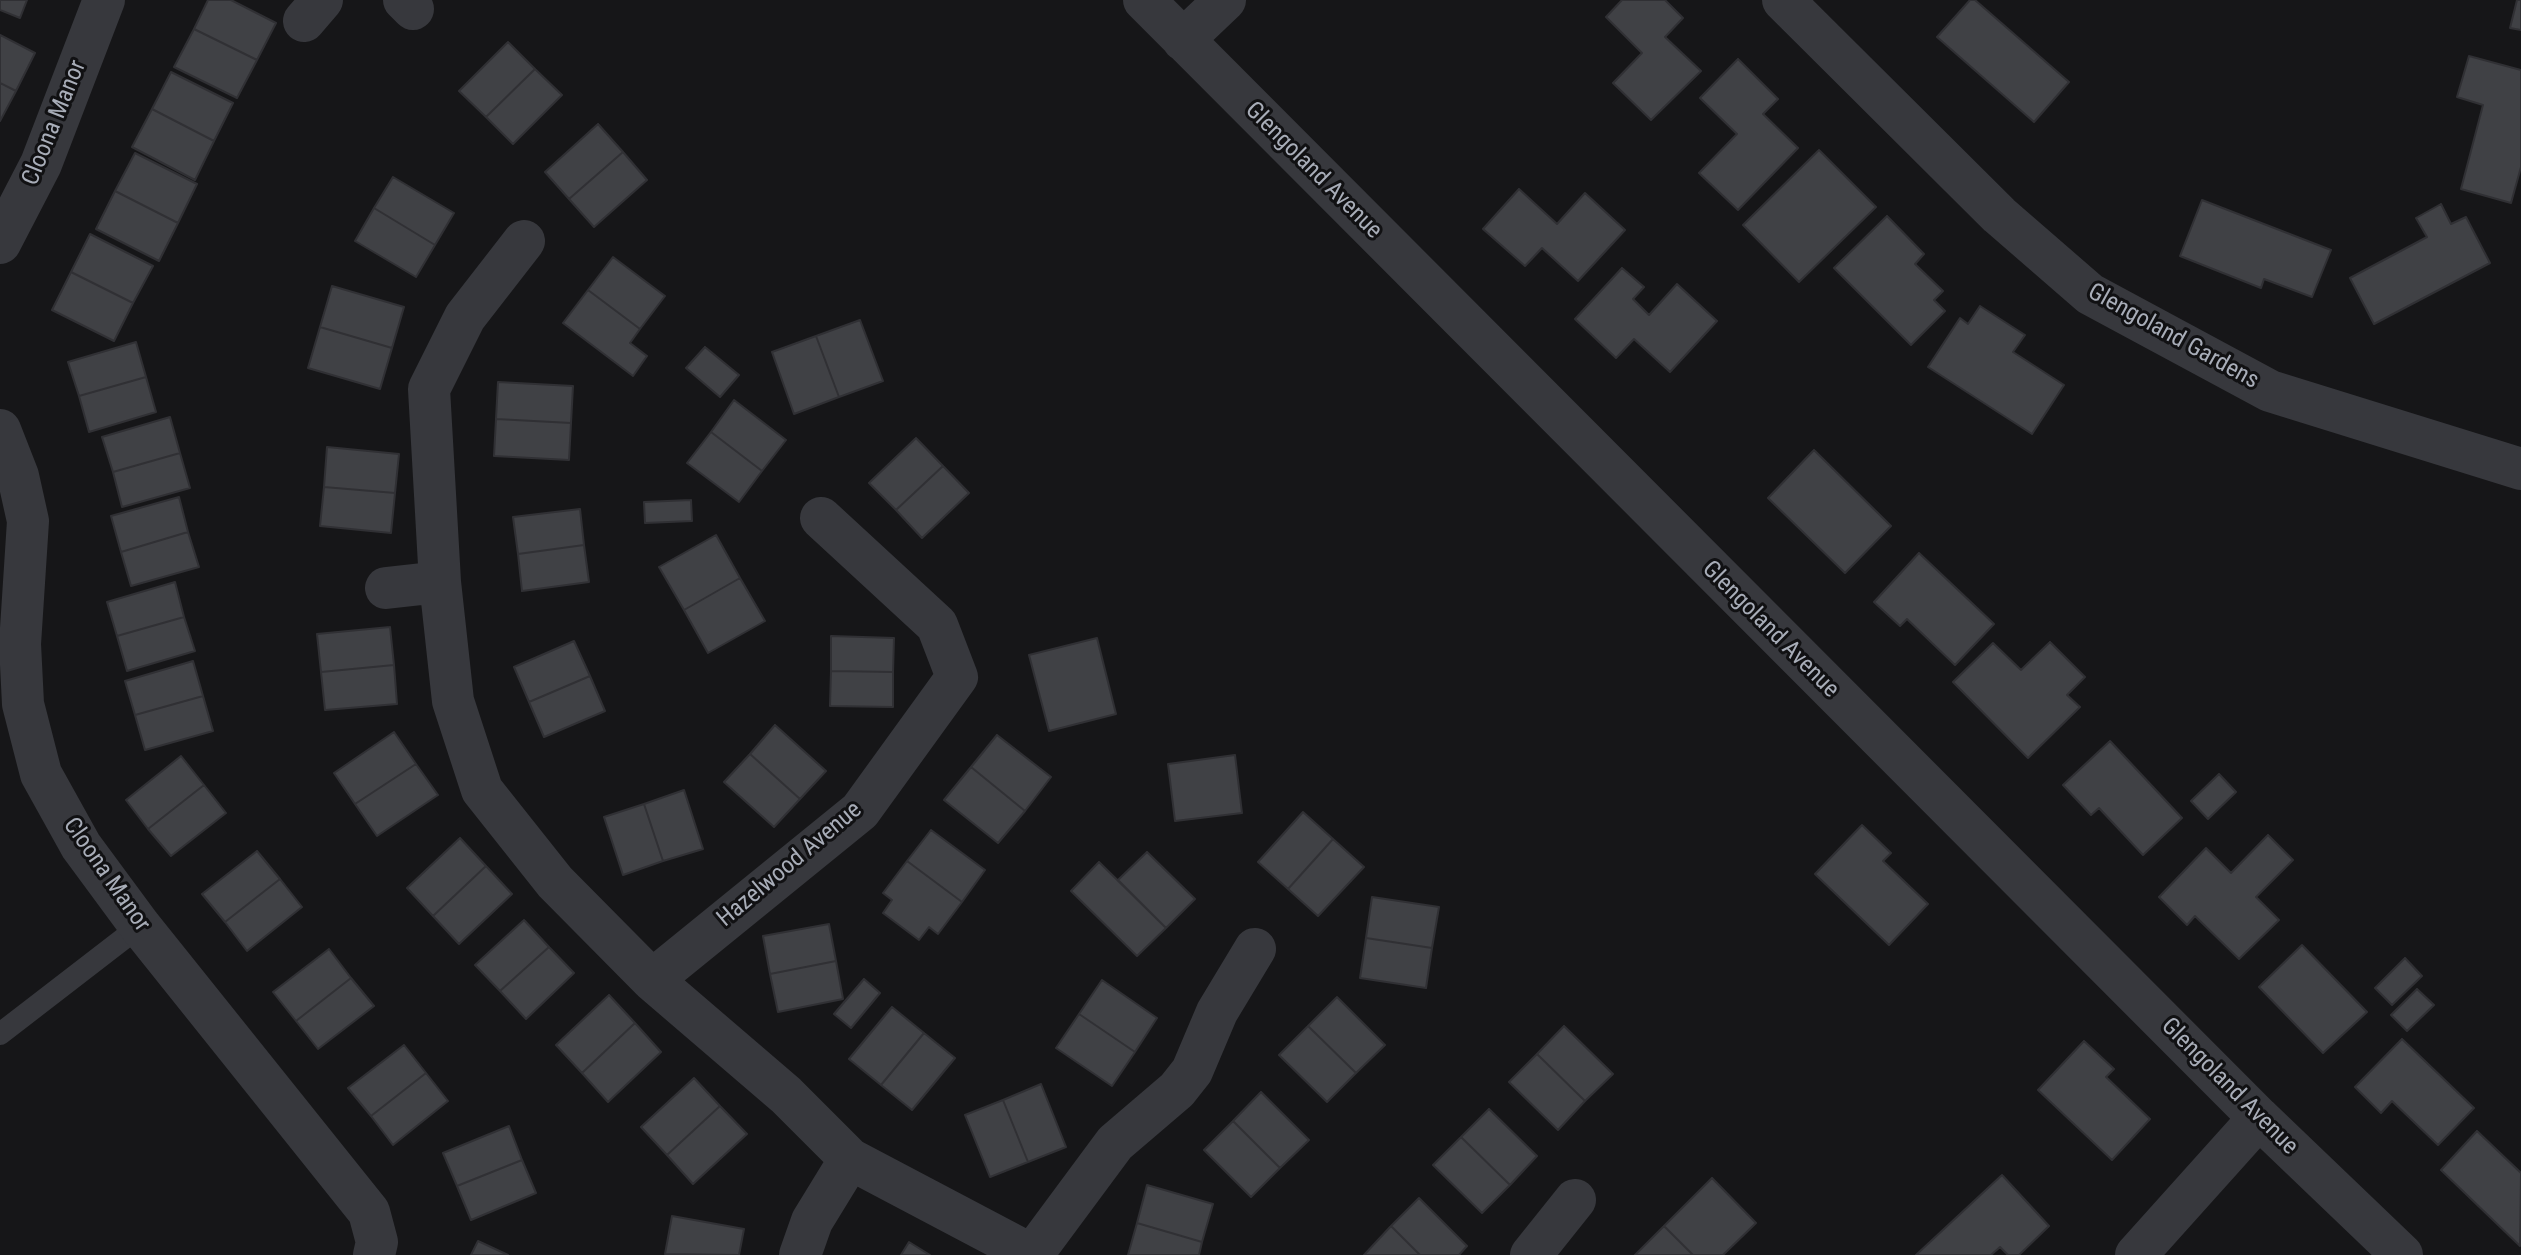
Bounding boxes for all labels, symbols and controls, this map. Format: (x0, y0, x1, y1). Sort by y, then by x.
street label: Cloona Manor (17, 56, 93, 190)
street label: Glengoland Avenue (1239, 97, 1387, 245)
street label: Glengoland Gardens (2083, 278, 2263, 396)
street label: Glengoland Avenue (1696, 556, 1844, 704)
street label: Hazelwood Avenue (712, 796, 868, 934)
street label: Cloona Manor (56, 812, 156, 938)
street label: Glengoland Avenue (2155, 1013, 2303, 1161)

